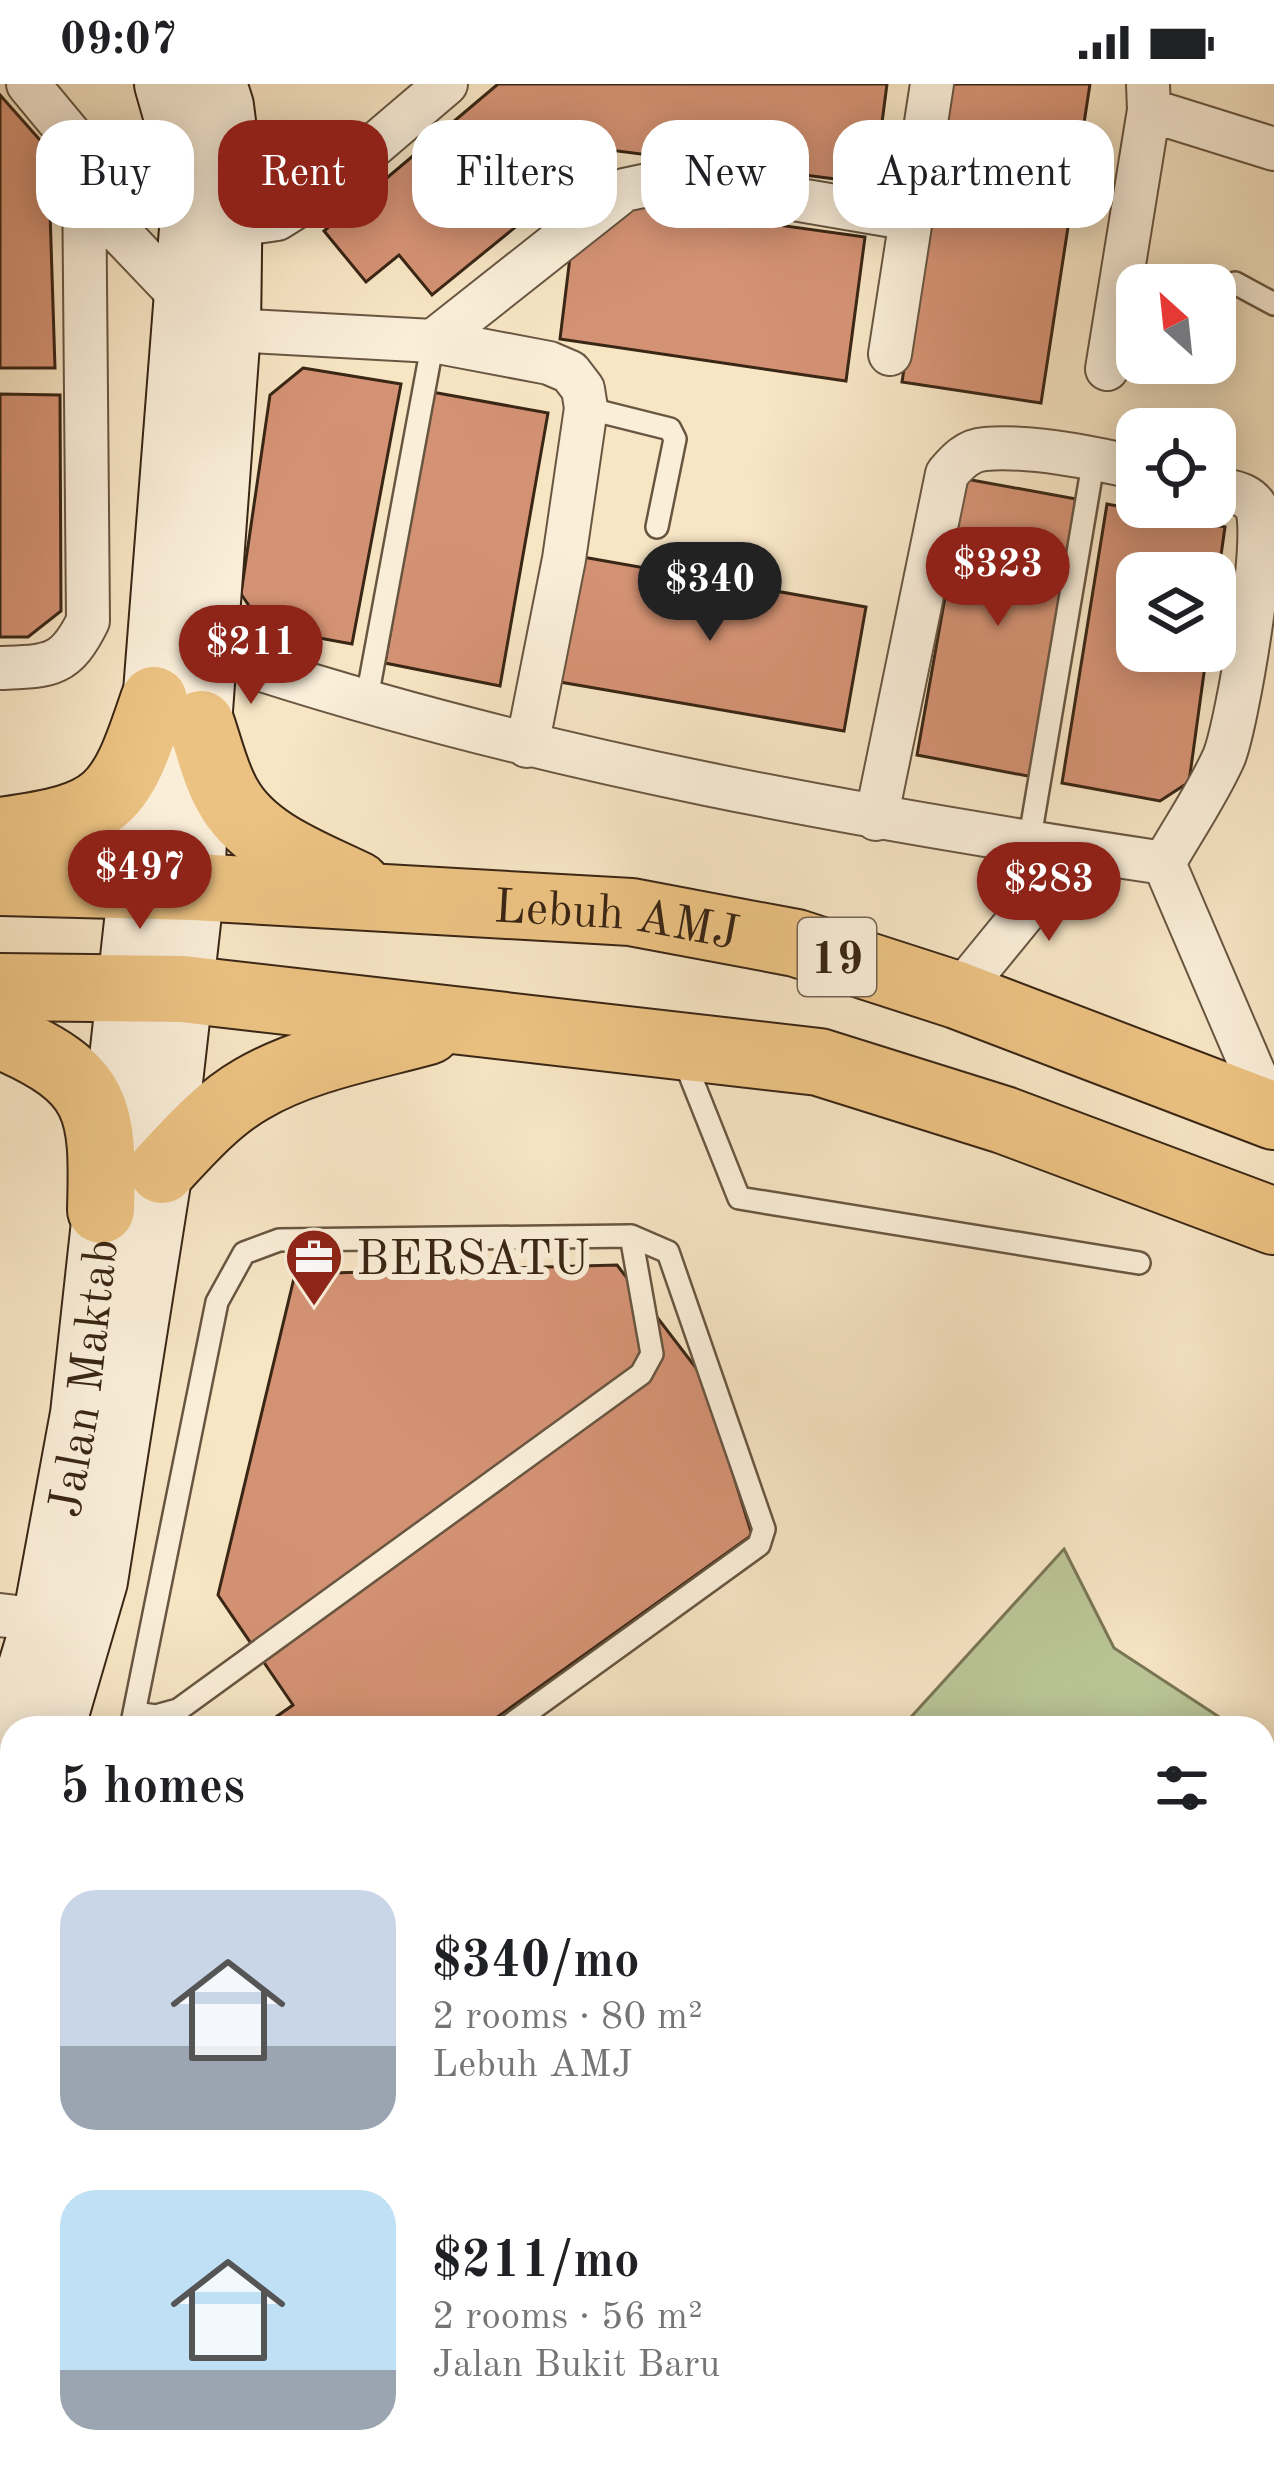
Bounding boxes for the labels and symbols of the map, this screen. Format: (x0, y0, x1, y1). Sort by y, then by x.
north arrow (1116, 264, 1236, 384)
pin: $323 (927, 527, 1069, 629)
pin: $340 (639, 542, 781, 644)
pin: $211 (180, 605, 322, 707)
pin: $497 (69, 830, 211, 932)
pin: $283 (978, 842, 1120, 944)
street label: Lebuh AMJ (492, 884, 742, 960)
road number: 19 (798, 918, 876, 996)
office icon: BERSATU (283, 1226, 345, 1308)
street label: Jalan Maktab (43, 1237, 128, 1521)
place label: BERSATU (356, 1237, 589, 1285)

